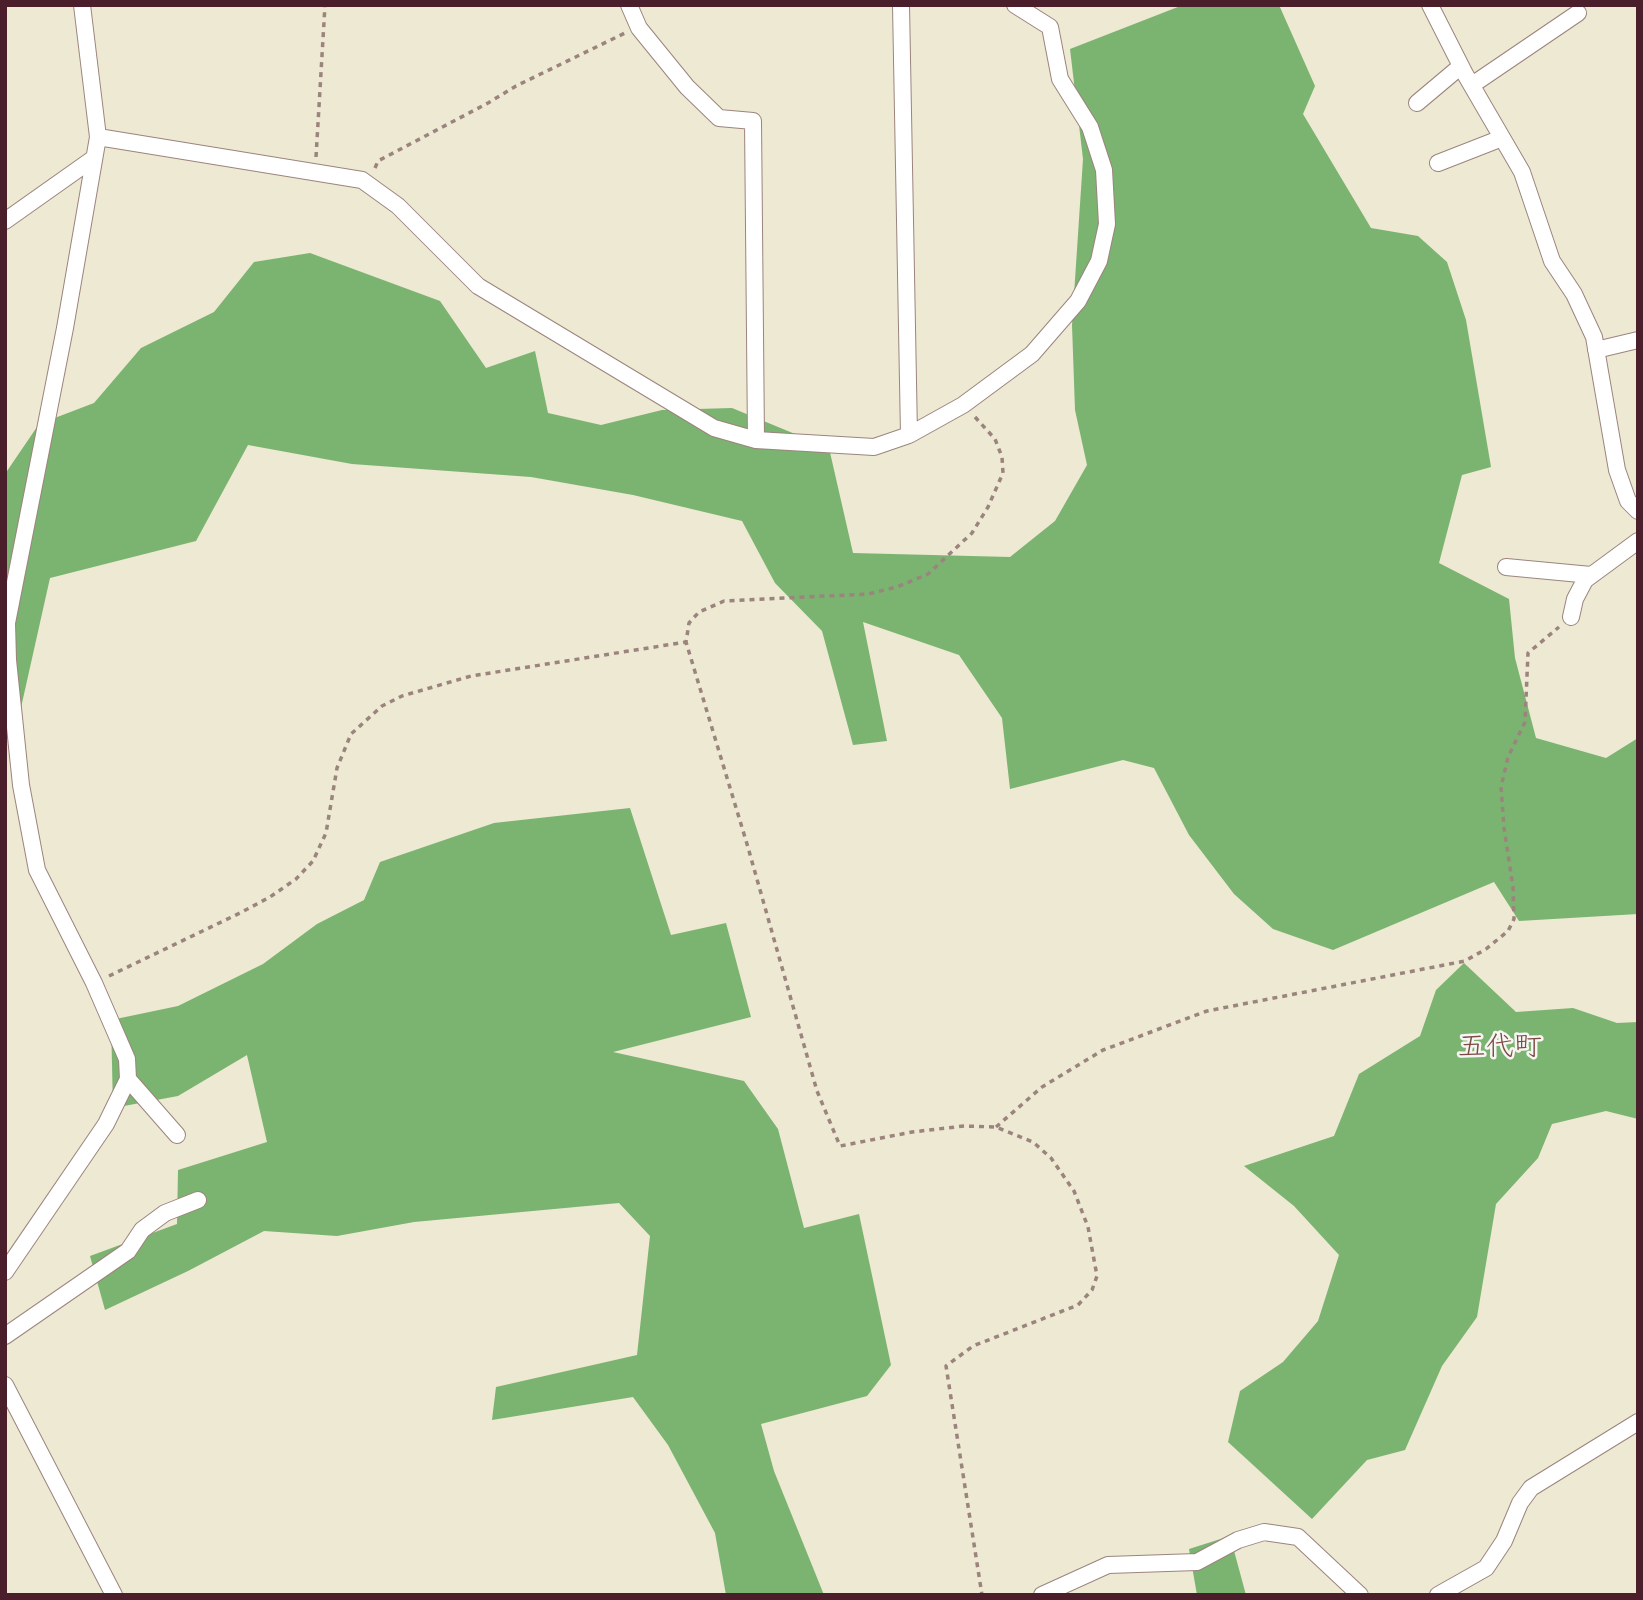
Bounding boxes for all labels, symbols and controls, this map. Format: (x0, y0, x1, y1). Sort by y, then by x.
district label: 五代町 (1458, 1031, 1542, 1065)

